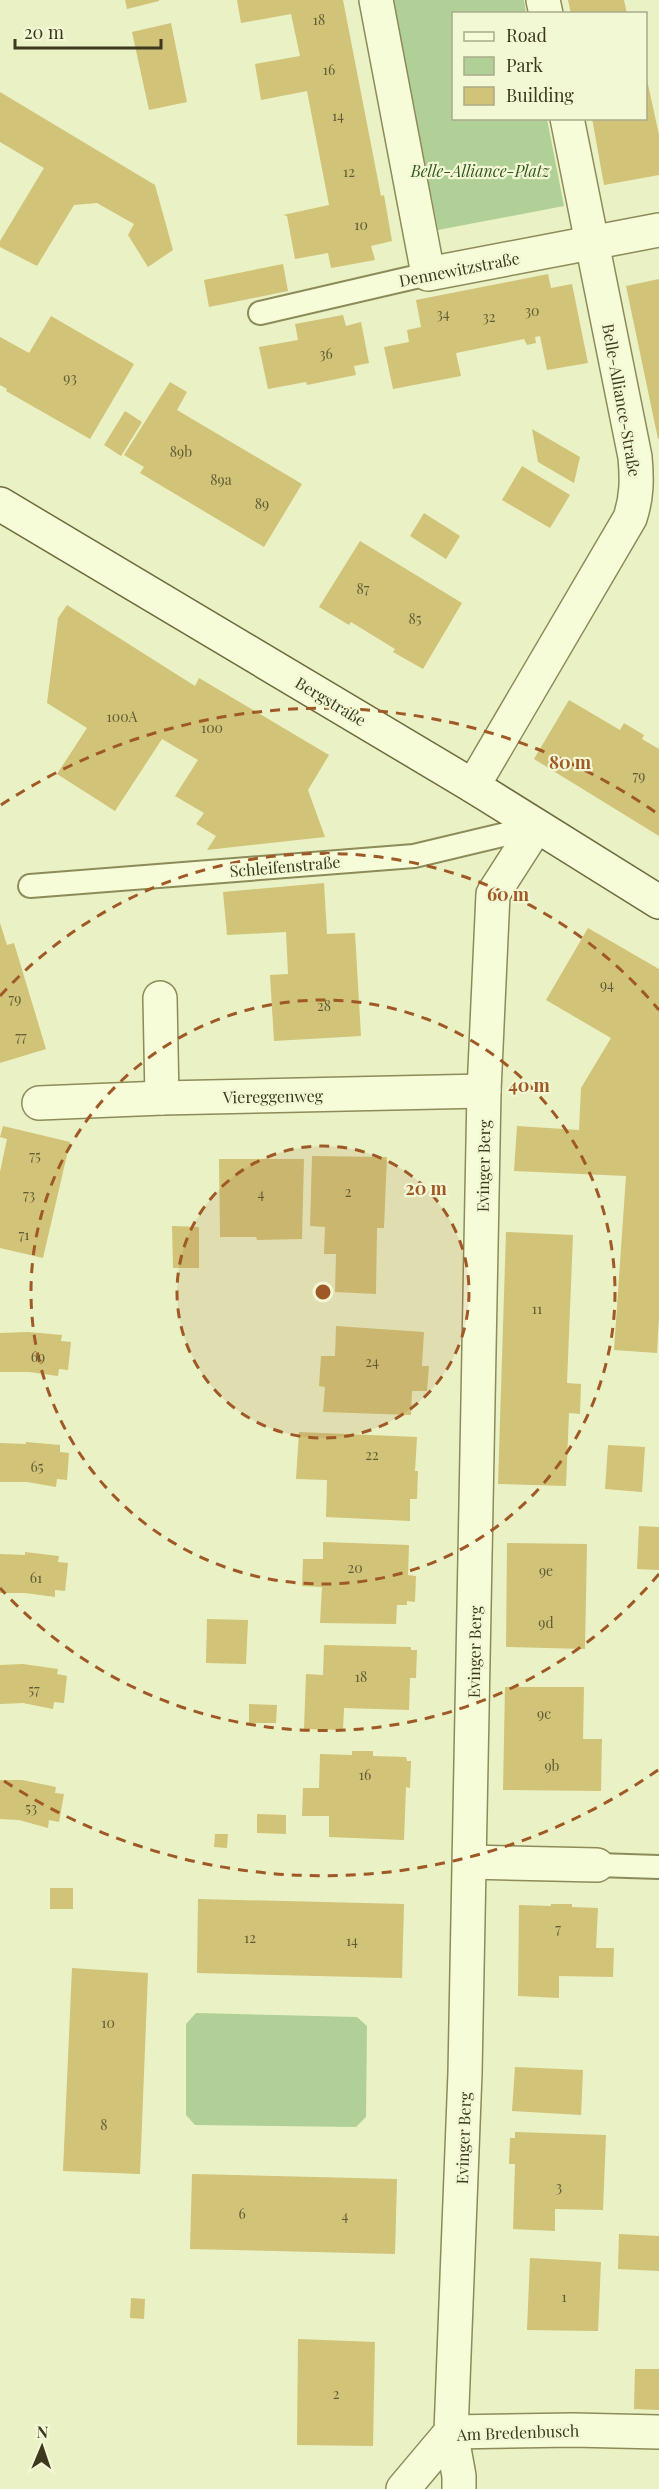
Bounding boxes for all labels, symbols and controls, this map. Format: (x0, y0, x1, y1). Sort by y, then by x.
house number: 18 (313, 10, 325, 29)
scale bar (15, 12, 160, 50)
legend (452, 12, 647, 120)
text: 20 m (24, 20, 64, 44)
text: Road (506, 23, 547, 47)
text: Park (506, 53, 543, 77)
house number: 16 (323, 60, 335, 79)
text: Building (506, 83, 574, 107)
house number: 14 (332, 106, 344, 125)
park label: Belle-Alliance-Platz (410, 160, 550, 181)
house number: 12 (343, 162, 355, 181)
house number: 10 (354, 215, 368, 234)
street label: Dennewitzstraße (397, 247, 521, 291)
house number: 30 (525, 301, 539, 320)
house number: 34 (436, 304, 450, 323)
house number: 32 (482, 307, 496, 326)
street label: Belle-Alliance-Straße (598, 322, 646, 478)
house number: 36 (319, 344, 333, 363)
house number: 93 (63, 368, 77, 387)
house number: 89b (170, 442, 192, 461)
house number: 89a (210, 470, 232, 489)
house number: 89 (255, 494, 269, 513)
house number: 87 (357, 579, 370, 598)
house number: 85 (408, 609, 422, 628)
street label: Bergstraße (292, 672, 370, 730)
house number: 100A (107, 707, 138, 726)
house number: 100 (201, 718, 223, 737)
text: 80 m (549, 750, 592, 774)
house number: 79 (633, 766, 645, 785)
street label: Schleifenstraße (229, 851, 341, 881)
text: 60 m (487, 882, 530, 906)
house number: 94 (600, 975, 614, 994)
house number: 79 (9, 989, 21, 1008)
house number: 28 (317, 996, 331, 1015)
house number: 77 (15, 1027, 27, 1046)
text: 40 m (508, 1073, 551, 1097)
street label: Viereggenweg (222, 1085, 324, 1107)
street label: Evinger Berg (472, 1119, 494, 1212)
house number: 75 (29, 1146, 41, 1165)
text: 20 m (405, 1176, 447, 1200)
house number: 2 (345, 1182, 352, 1201)
house number: 4 (258, 1184, 265, 1203)
house number: 73 (23, 1185, 35, 1204)
house number: 71 (19, 1225, 29, 1244)
centre of rings (313, 1282, 333, 1302)
house number: 11 (532, 1299, 542, 1318)
house number: 69 (31, 1347, 45, 1366)
house number: 24 (365, 1352, 379, 1371)
house number: 22 (365, 1445, 379, 1464)
house number: 65 (30, 1457, 44, 1476)
house number: 20 (347, 1558, 363, 1577)
house number: 9e (539, 1561, 553, 1580)
house number: 61 (30, 1568, 42, 1587)
street label: Evinger Berg (463, 1605, 485, 1698)
house number: 9d (538, 1613, 554, 1632)
house number: 18 (355, 1667, 367, 1686)
house number: 57 (28, 1680, 40, 1699)
house number: 9c (537, 1704, 551, 1723)
house number: 9b (544, 1756, 560, 1775)
house number: 16 (359, 1765, 371, 1784)
house number: 53 (25, 1798, 37, 1817)
house number: 7 (555, 1919, 561, 1938)
house number: 12 (244, 1928, 256, 1947)
house number: 14 (346, 1931, 358, 1950)
house number: 10 (101, 2013, 115, 2032)
street label: Evinger Berg (451, 2091, 475, 2185)
house number: 8 (100, 2115, 108, 2134)
house number: 3 (556, 2177, 562, 2196)
house number: 6 (238, 2204, 246, 2223)
house number: 4 (342, 2206, 349, 2225)
house number: 1 (561, 2287, 567, 2306)
house number: 2 (333, 2384, 340, 2403)
north arrow (12, 2417, 72, 2477)
street label: Am Bredenbusch (455, 2419, 580, 2445)
text: N (36, 2421, 49, 2442)

